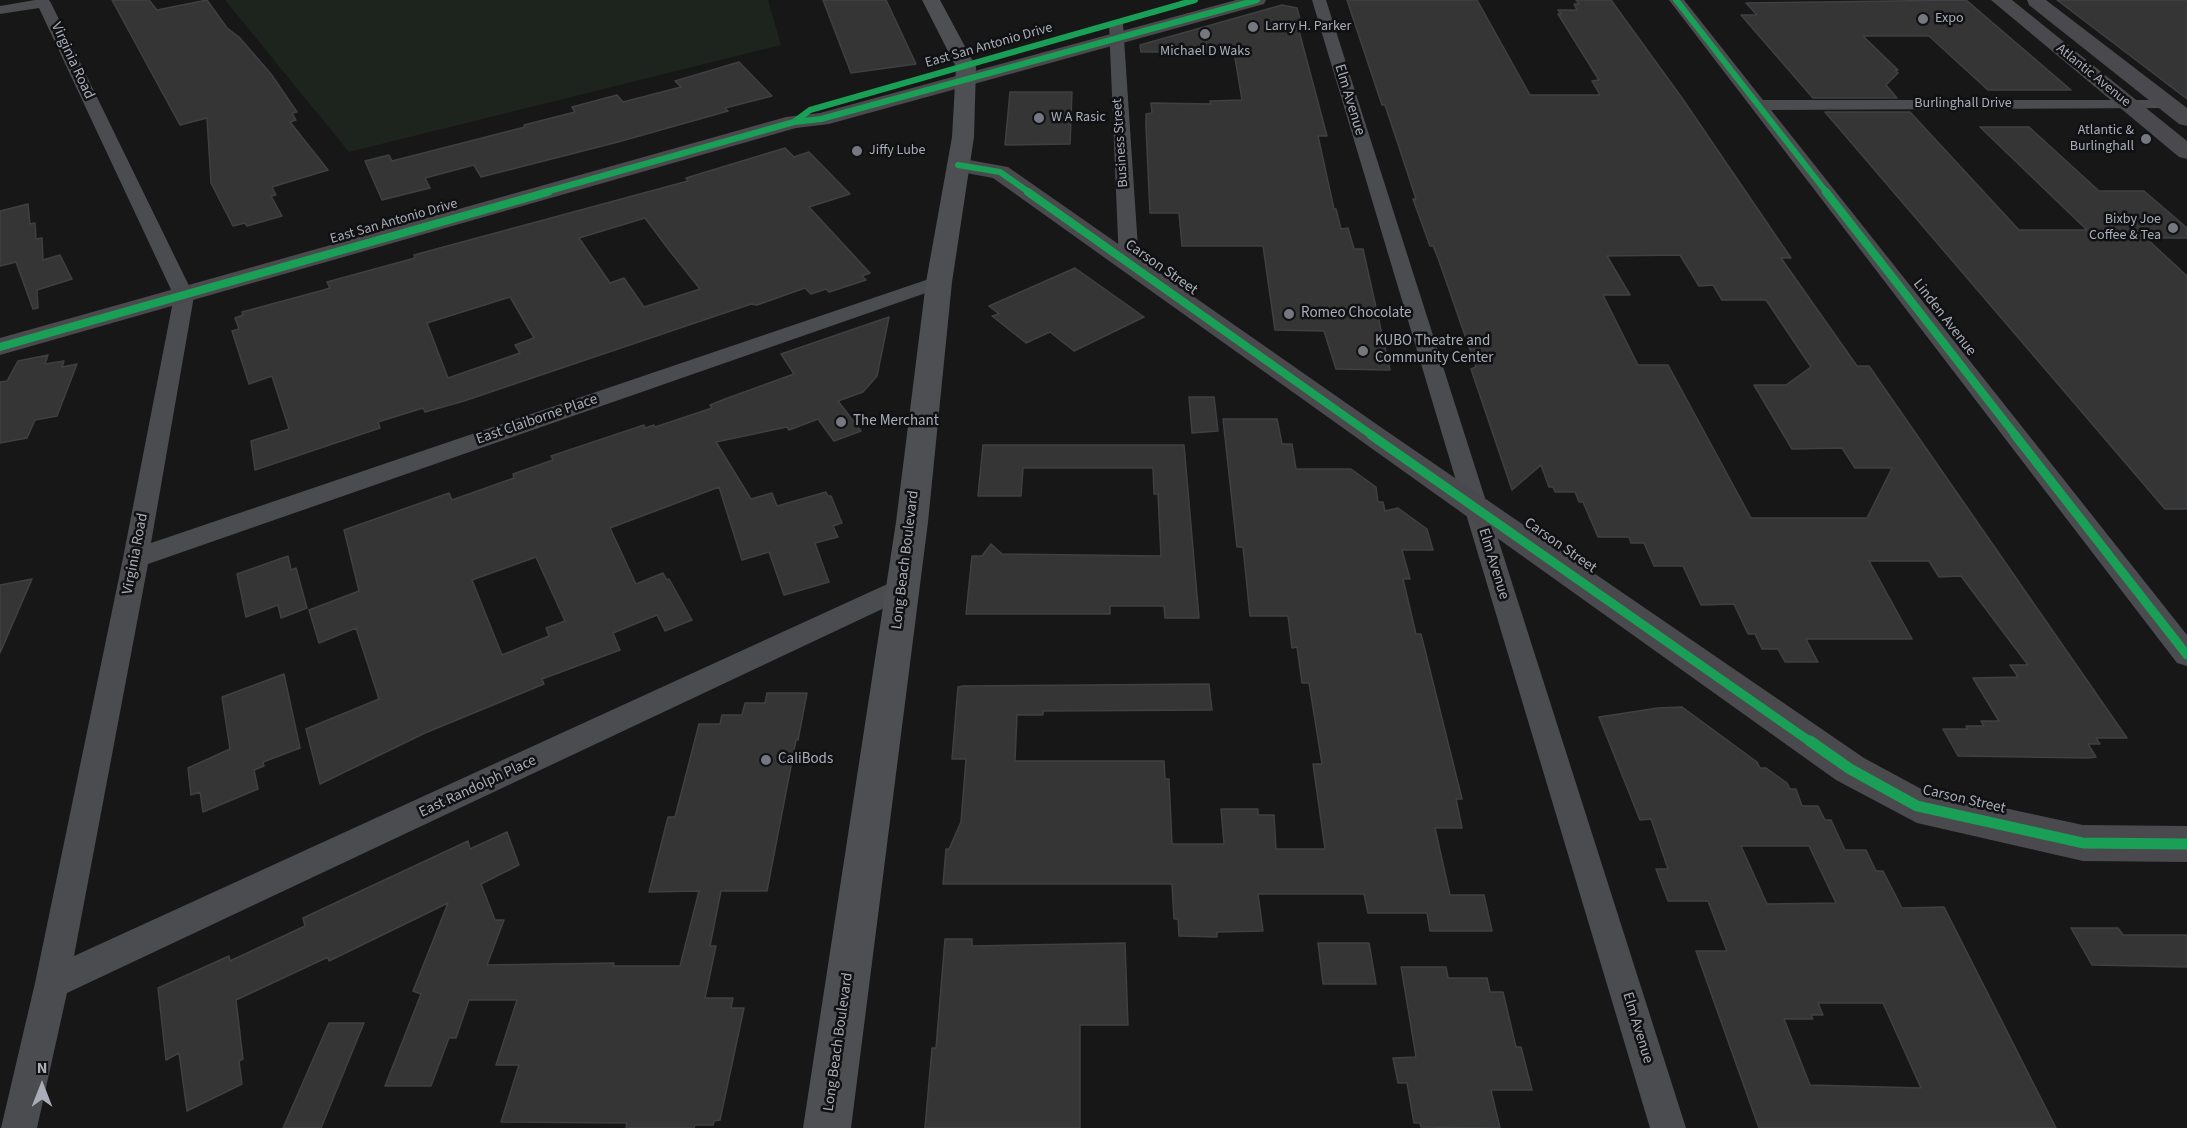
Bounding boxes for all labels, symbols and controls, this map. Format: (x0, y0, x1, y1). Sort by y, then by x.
place label: Expo (1935, 11, 1964, 27)
marker: Expo (1916, 12, 1930, 26)
place label: Larry H. Parker (1265, 19, 1351, 35)
street label: Virginia Road (46, 20, 98, 102)
street label: East San Antonio Drive (923, 20, 1055, 72)
marker: Larry H. Parker (1246, 20, 1260, 34)
marker: Michael D Waks (1198, 27, 1212, 41)
street label: Atlantic Avenue (2052, 41, 2134, 111)
place label: Michael D Waks (1160, 44, 1250, 60)
street label: Elm Avenue (1330, 62, 1368, 138)
street label: Burlinghall Drive (1914, 96, 2012, 112)
street label: Business Street (1110, 98, 1132, 188)
place label: W A Rasic (1051, 110, 1106, 126)
marker: W A Rasic (1032, 111, 1046, 125)
place label: Atlantic & Burlinghall (2070, 123, 2134, 156)
marker: Atlantic & Burlinghall (2139, 132, 2153, 146)
place label: Jiffy Lube (869, 143, 926, 159)
marker: Jiffy Lube (850, 144, 864, 158)
street label: East San Antonio Drive (328, 196, 460, 248)
place label: Bixby Joe Coffee & Tea (2089, 212, 2161, 244)
marker: Bixby Joe Coffee & Tea (2166, 221, 2180, 235)
street label: Carson Street (1121, 236, 1201, 300)
street label: Linden Avenue (1908, 276, 1980, 360)
place label: Romeo Chocolate (1301, 305, 1412, 323)
marker: Romeo Chocolate (1282, 307, 1296, 321)
place label: KUBO Theatre and Community Center (1375, 333, 1493, 368)
marker: KUBO Theatre and Community Center (1356, 344, 1370, 358)
street label: East Claiborne Place (474, 391, 600, 449)
place label: The Merchant (853, 413, 939, 431)
marker: The Merchant (834, 415, 848, 429)
street label: Long Beach Boulevard (889, 490, 923, 630)
street label: Virginia Road (119, 512, 153, 596)
street label: Carson Street (1520, 514, 1600, 578)
street label: Elm Avenue (1474, 526, 1512, 602)
place label: CaliBods (778, 751, 833, 769)
street label: East Randolph Place (416, 752, 540, 822)
marker: CaliBods (759, 753, 773, 767)
street label: Carson Street (1921, 782, 2007, 818)
street label: Long Beach Boulevard (820, 972, 858, 1112)
street label: Elm Avenue (1618, 990, 1656, 1066)
north arrow (12, 1056, 72, 1116)
text: N (37, 1057, 47, 1079)

